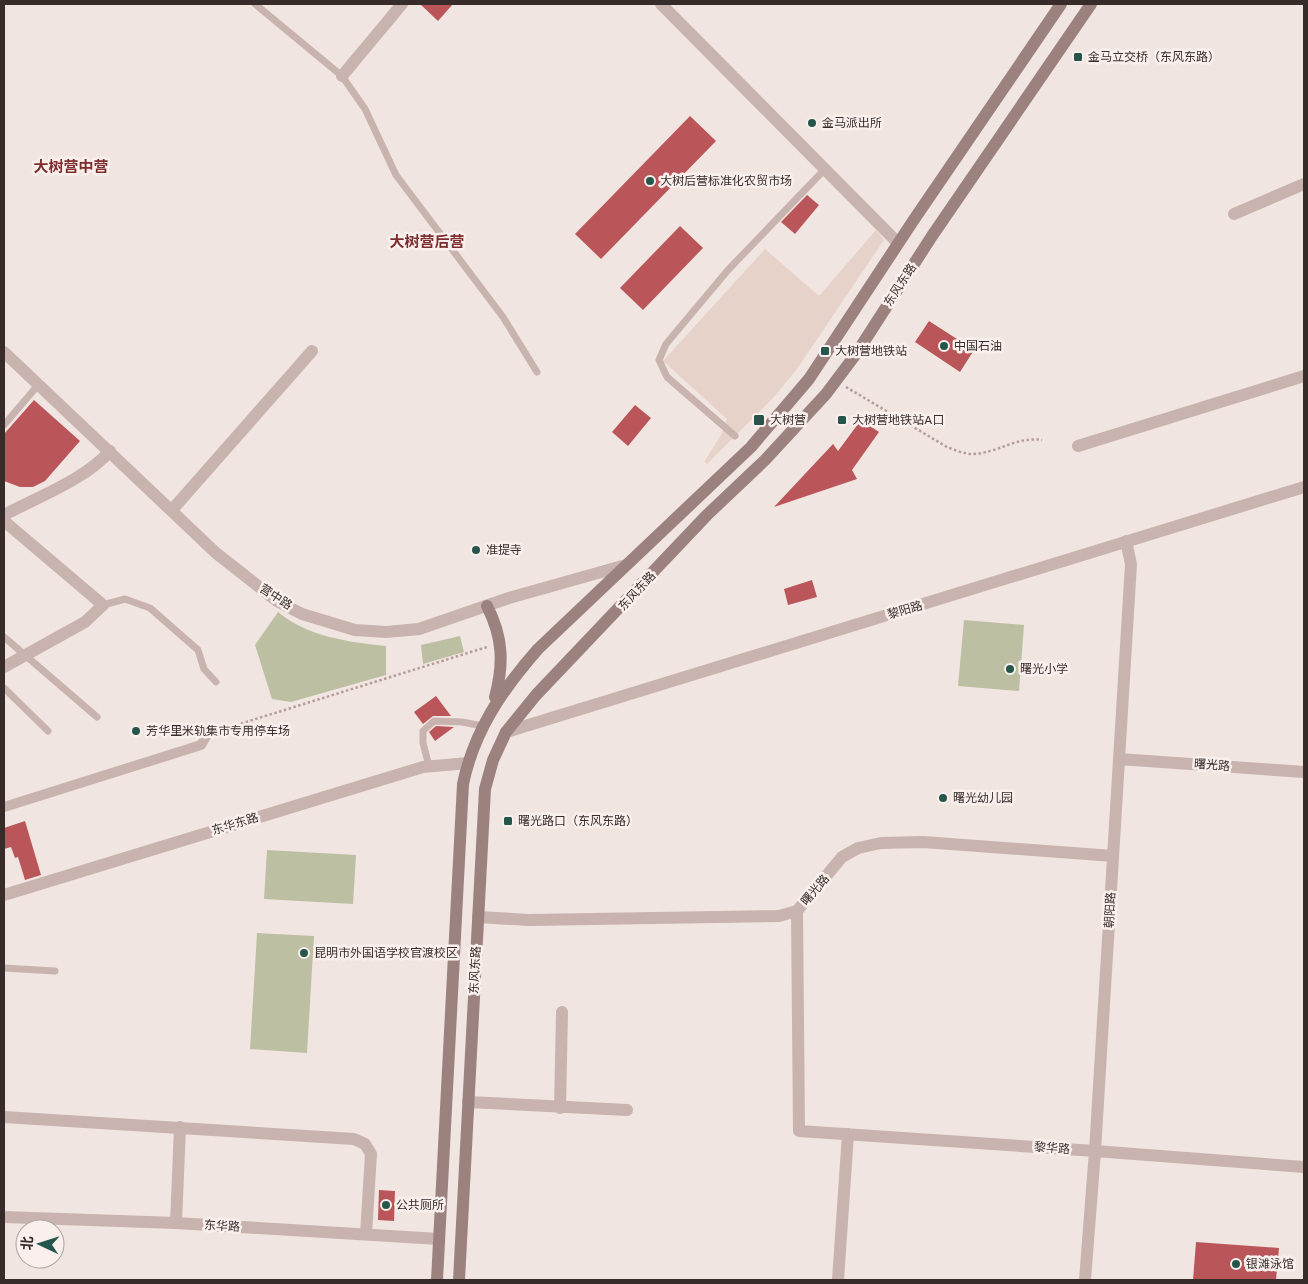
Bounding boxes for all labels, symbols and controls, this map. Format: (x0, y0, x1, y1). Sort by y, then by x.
place label: 金马立交桥（东风东路） (1088, 50, 1220, 64)
marker: 金马立交桥（东风东路） (1072, 51, 1084, 63)
place label: 金马派出所 (822, 116, 882, 130)
marker: 金马派出所 (806, 117, 818, 129)
district label: 大树营中营 (33, 158, 109, 175)
place label: 大树后营标准化农贸市场 (660, 174, 792, 188)
marker: 大树后营标准化农贸市场 (644, 175, 656, 187)
district label: 大树营后营 (389, 233, 465, 250)
street label: 东风东路 (881, 261, 919, 309)
place label: 中国石油 (954, 339, 1002, 353)
marker: 中国石油 (938, 340, 950, 352)
place label: 大树营地铁站 (835, 344, 907, 358)
marker: 大树营地铁站 (819, 345, 831, 357)
marker: 大树营 (752, 413, 766, 427)
place label: 大树营 (770, 413, 806, 427)
place label: 大树营地铁站A口 (852, 413, 945, 427)
marker: 大树营地铁站A口 (836, 414, 848, 426)
place label: 准提寺 (486, 543, 522, 557)
marker: 准提寺 (470, 544, 482, 556)
street label: 东风东路 (616, 569, 658, 613)
street label: 营中路 (257, 581, 295, 613)
street label: 黎阳路 (886, 598, 924, 622)
place label: 曙光小学 (1020, 662, 1068, 676)
marker: 曙光小学 (1004, 663, 1016, 675)
place label: 芳华里米轨集市专用停车场 (146, 724, 290, 738)
marker: 芳华里米轨集市专用停车场 (130, 725, 142, 737)
street label: 曙光路 (1194, 757, 1230, 773)
place label: 曙光幼儿园 (953, 791, 1013, 805)
marker: 曙光幼儿园 (937, 792, 949, 804)
street label: 东华东路 (210, 810, 260, 838)
place label: 曙光路口（东风东路） (518, 814, 638, 828)
marker: 曙光路口（东风东路） (502, 815, 514, 827)
street label: 曙光路 (798, 872, 832, 908)
street label: 朝阳路 (1102, 892, 1118, 928)
place label: 昆明市外国语学校官渡校区 (314, 946, 458, 960)
street label: 东风东路 (467, 946, 483, 994)
marker: 昆明市外国语学校官渡校区 (298, 947, 310, 959)
street label: 黎华路 (1034, 1140, 1070, 1156)
place label: 公共厕所 (396, 1198, 444, 1212)
marker: 公共厕所 (380, 1199, 392, 1211)
street label: 东华路 (204, 1218, 240, 1234)
north arrow (15, 1219, 65, 1269)
text: 北 (19, 1236, 36, 1251)
place label: 银滩泳馆 (1246, 1257, 1294, 1271)
marker: 银滩泳馆 (1230, 1258, 1242, 1270)

